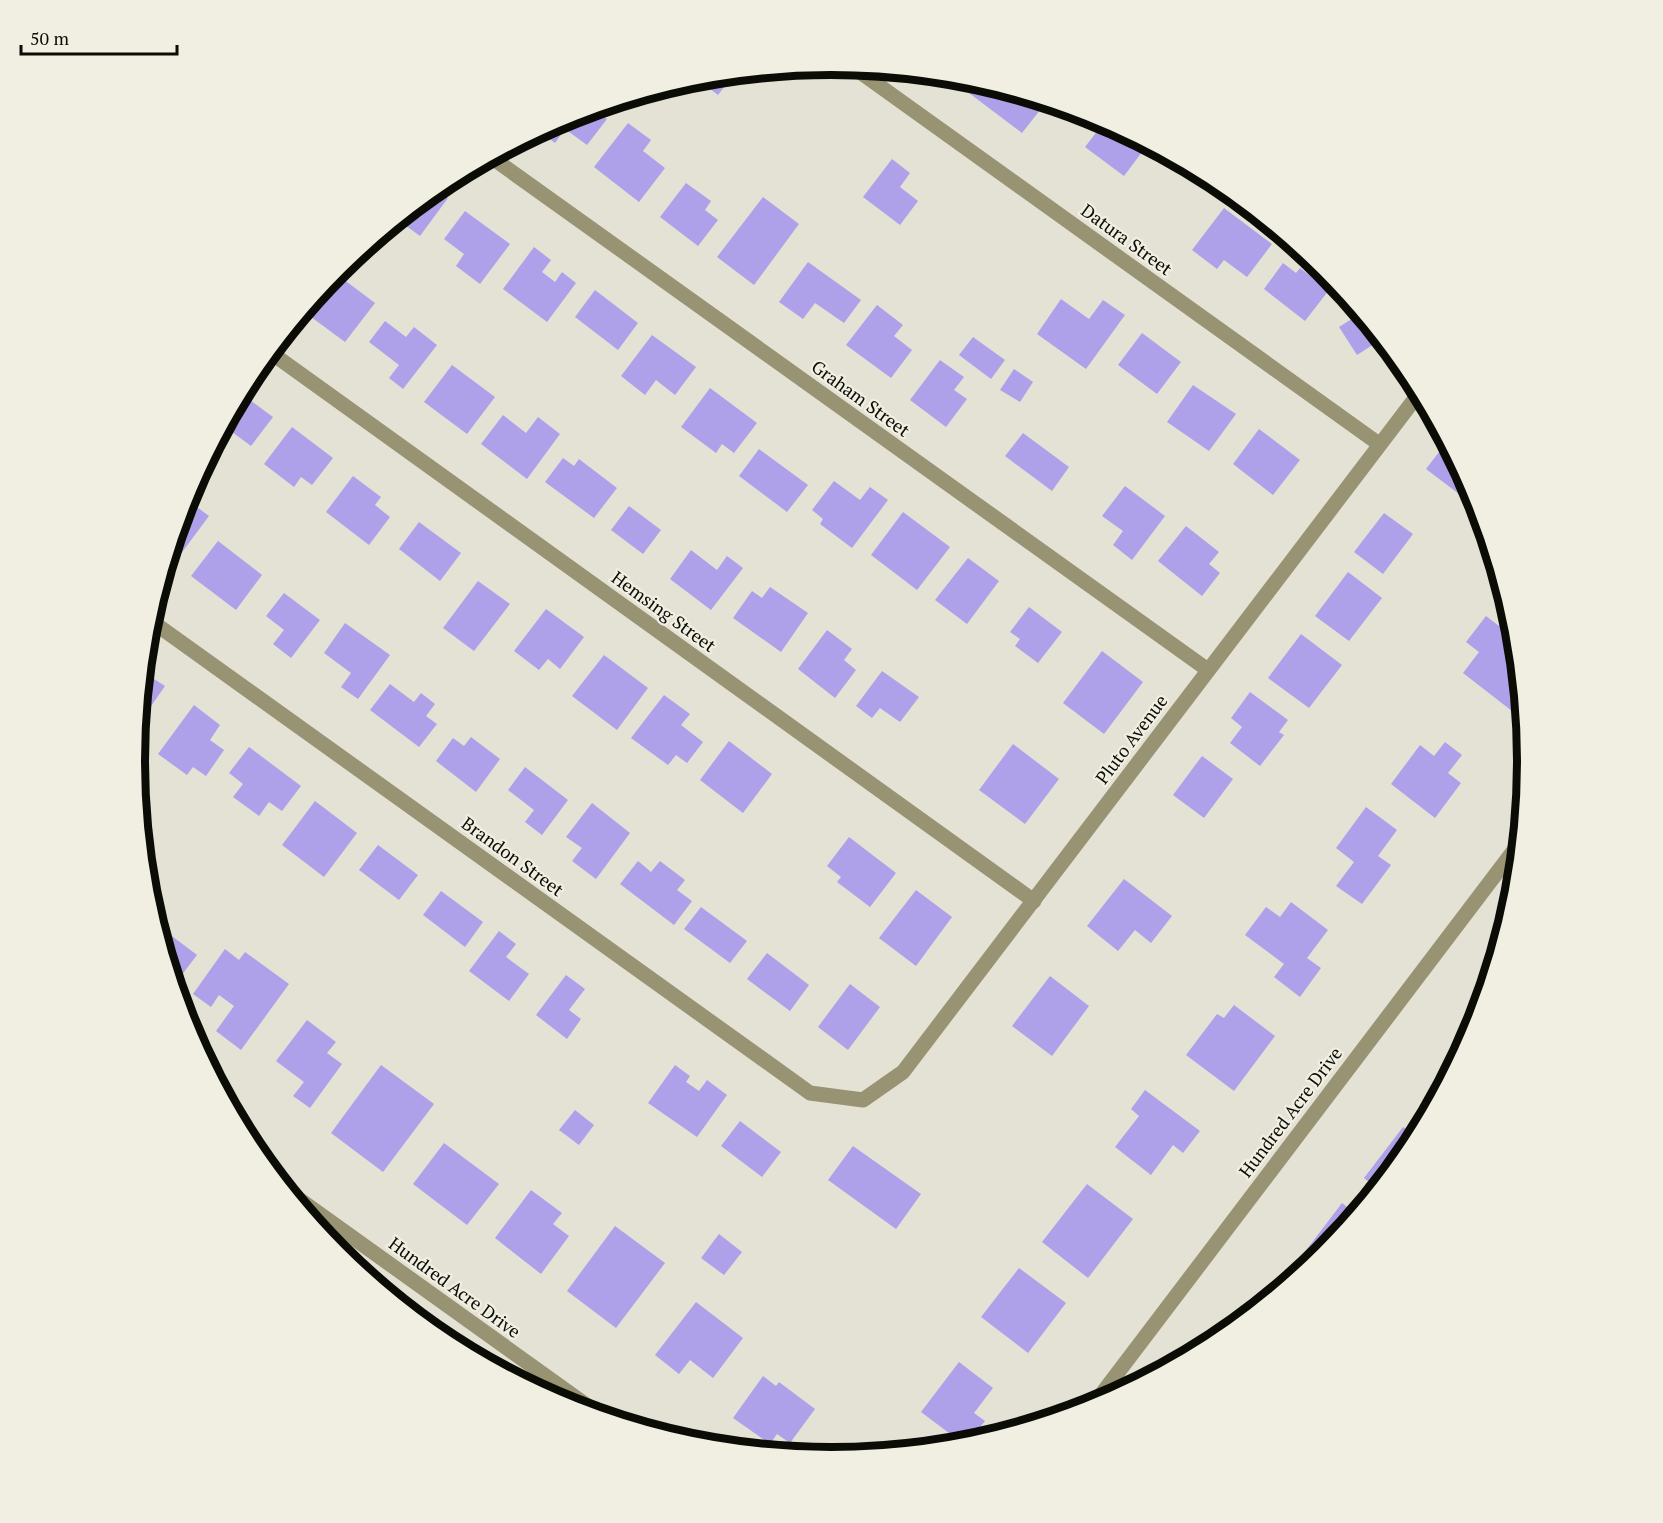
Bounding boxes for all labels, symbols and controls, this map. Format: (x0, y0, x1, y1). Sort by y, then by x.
scale bar (21, 18, 177, 56)
text: 50 m (30, 26, 70, 50)
street label: Datura Street (1077, 198, 1178, 280)
street label: Graham Street (807, 354, 915, 442)
street label: Hemsing Street (607, 565, 721, 657)
street label: Pluto Avenue (1089, 689, 1173, 789)
street label: Brandon Street (457, 811, 569, 901)
street label: Hundred Acre Drive (1233, 1042, 1347, 1182)
street label: Hundred Acre Drive (384, 1231, 526, 1343)

